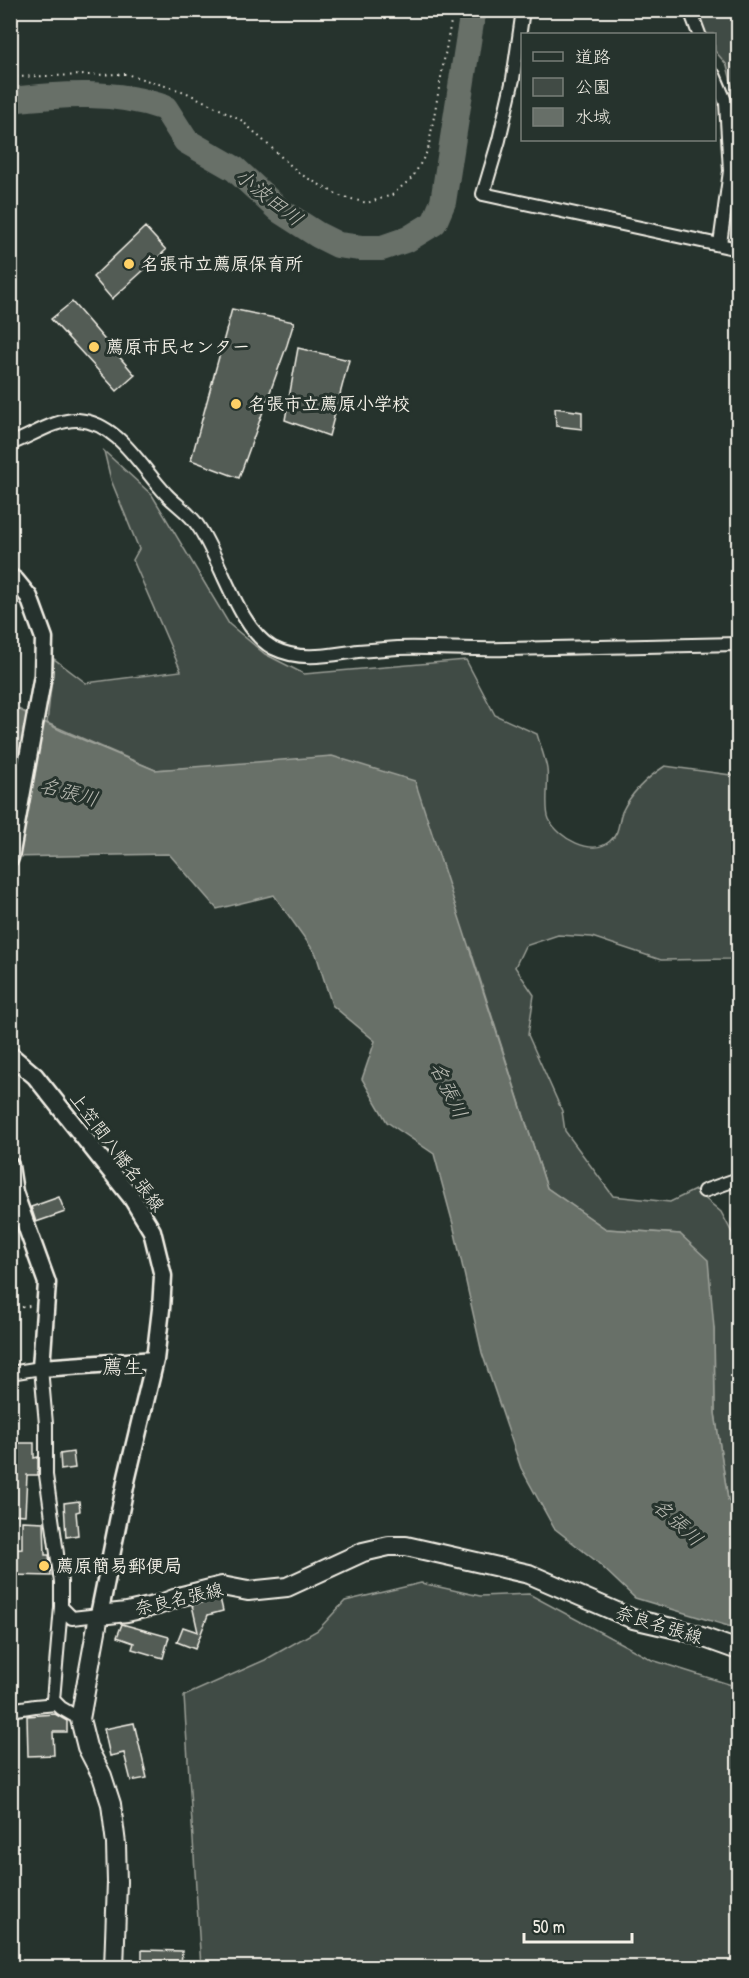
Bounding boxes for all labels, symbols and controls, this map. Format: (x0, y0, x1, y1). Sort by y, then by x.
legend (521, 33, 716, 141)
text: 道路 (575, 44, 611, 69)
text: 公園 (575, 74, 611, 99)
text: 水域 (575, 104, 611, 129)
water label: 小波田川 (229, 161, 309, 232)
place label: 名張市立薦原保育所 (141, 251, 303, 276)
marker: 名張市立薦原保育所 (122, 257, 136, 271)
place label: 薦原市民センター (106, 334, 250, 359)
marker: 薦原市民センター (87, 340, 101, 354)
place label: 名張市立薦原小学校 (248, 391, 410, 416)
marker: 名張市立薦原小学校 (229, 397, 243, 411)
water label: 名張川 (37, 771, 102, 812)
water label: 名張川 (424, 1057, 475, 1123)
street label: 上笠間八幡名張線 (64, 1087, 171, 1217)
district label: 薦生 (102, 1352, 144, 1381)
water label: 名張川 (647, 1491, 709, 1552)
place label: 薦原簡易郵便局 (56, 1553, 182, 1578)
marker: 薦原簡易郵便局 (37, 1559, 51, 1573)
street label: 奈良名張線 (132, 1576, 226, 1621)
street label: 奈良名張線 (612, 1599, 706, 1650)
scale bar (524, 1906, 632, 1944)
text: 50 m (533, 1914, 565, 1939)

